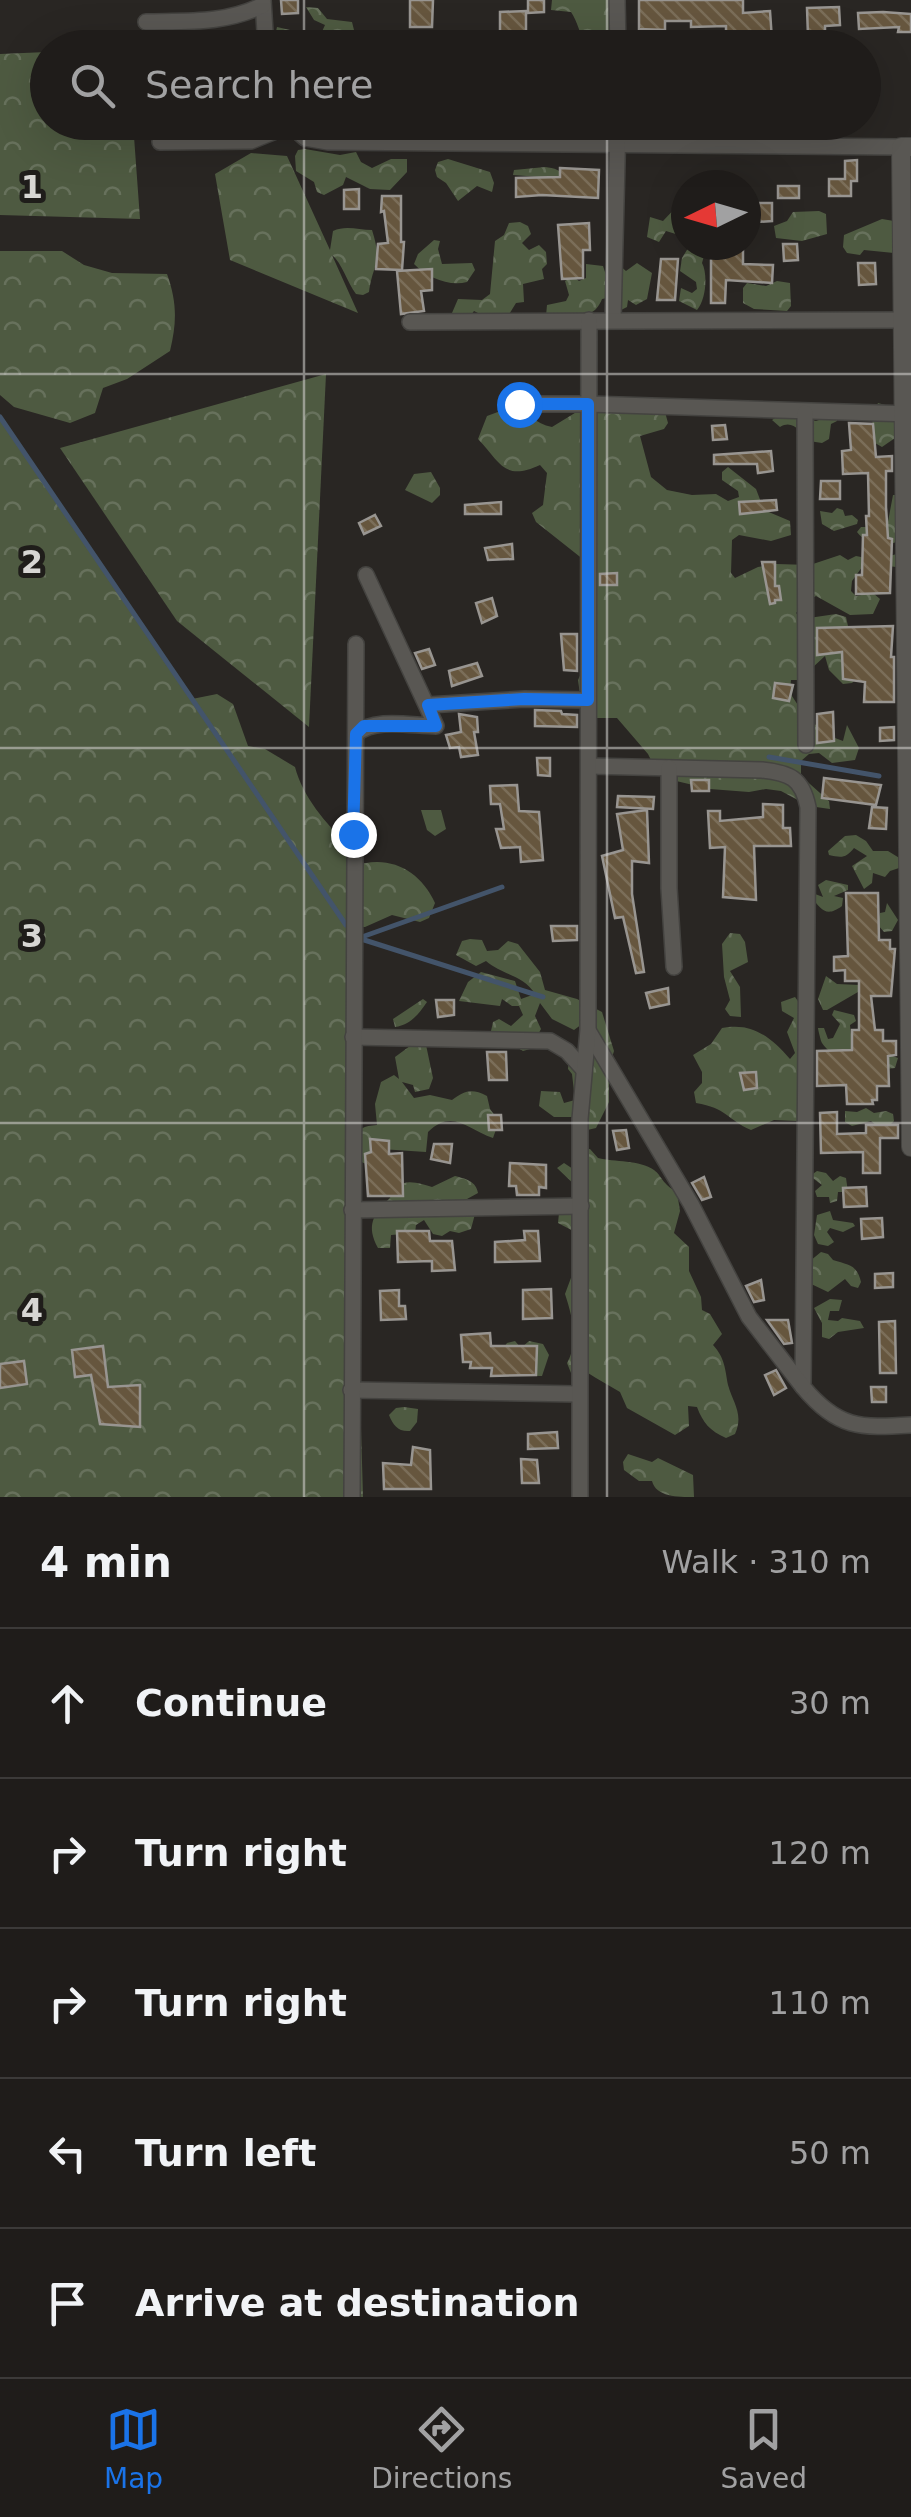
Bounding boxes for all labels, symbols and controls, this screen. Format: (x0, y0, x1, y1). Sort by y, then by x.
search box (30, 30, 881, 140)
icon: search (65, 58, 120, 113)
text: Search here (145, 63, 373, 107)
text: 1 (21, 168, 43, 206)
north arrow (671, 170, 761, 260)
route start (497, 382, 543, 428)
text: 2 (21, 543, 43, 581)
route end (331, 812, 377, 858)
text: 3 (21, 917, 43, 955)
text: 4 (21, 1291, 43, 1329)
text: 4 min (40, 1538, 172, 1587)
text: Walk · 310 m (661, 1543, 871, 1581)
icon: ahead (40, 1676, 95, 1731)
text: Continue (135, 1681, 327, 1725)
text: 30 m (789, 1684, 871, 1722)
icon: right (40, 1826, 95, 1881)
text: Turn right (135, 1831, 347, 1875)
text: 120 m (769, 1834, 871, 1872)
icon: right (40, 1976, 95, 2031)
text: Turn right (135, 1981, 347, 2025)
text: 110 m (769, 1984, 871, 2022)
icon: left (40, 2126, 95, 2181)
text: Turn left (135, 2131, 316, 2175)
text: 50 m (789, 2134, 871, 2172)
icon: arrive (40, 2276, 95, 2331)
text: Arrive at destination (135, 2281, 580, 2325)
tab: Map (104, 2402, 163, 2495)
tab: Directions (371, 2402, 512, 2495)
tab: Saved (720, 2402, 807, 2495)

